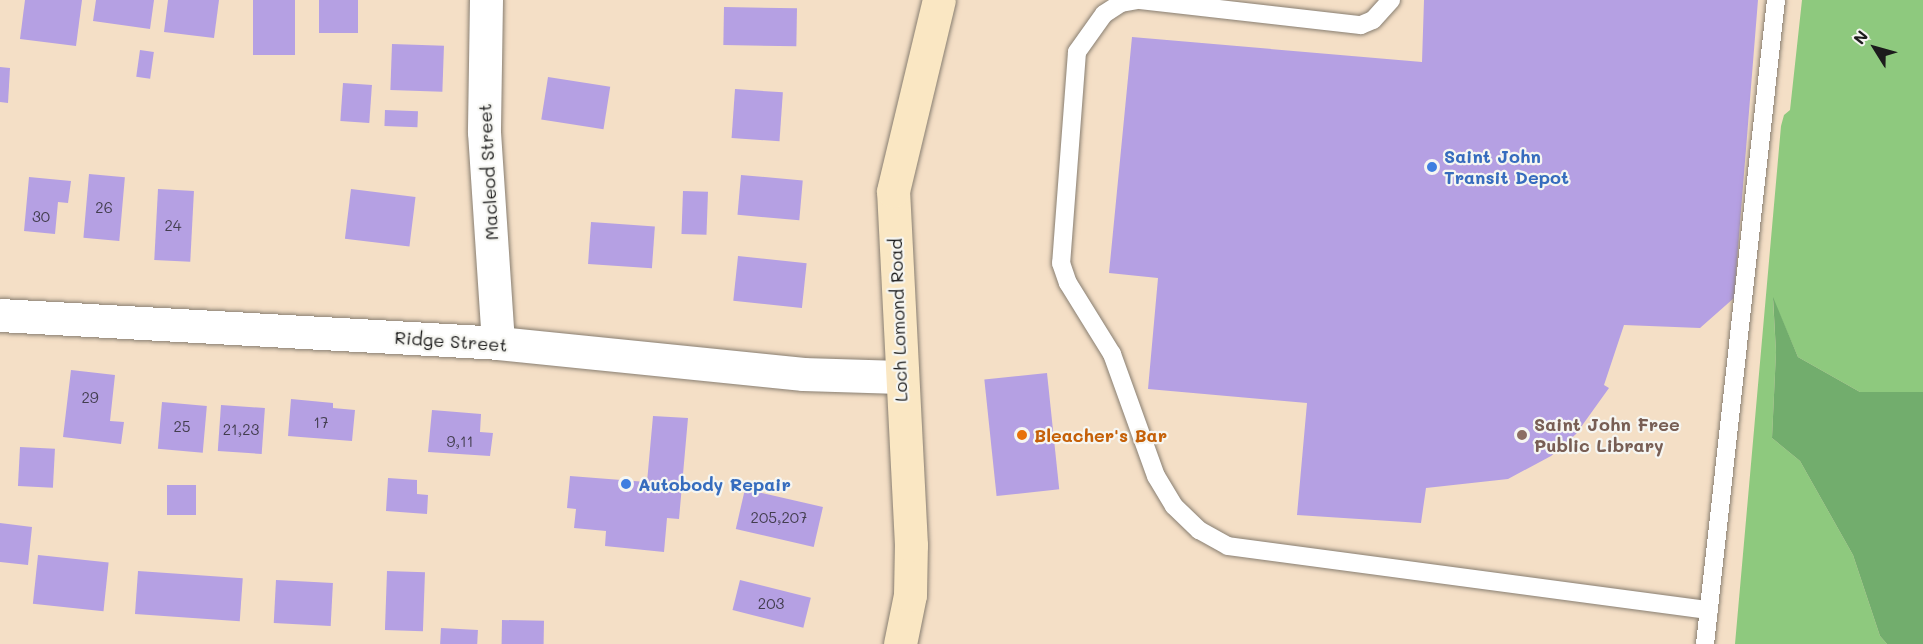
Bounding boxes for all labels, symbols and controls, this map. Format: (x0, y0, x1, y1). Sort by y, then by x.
north arrow (1845, 18, 1905, 78)
text: N (1848, 26, 1872, 48)
street label: Macleod Street (474, 103, 502, 241)
place label: Saint John Transit Depot (1444, 146, 1569, 188)
marker: Saint John Transit Depot (1425, 160, 1439, 174)
house number: 26 (95, 199, 113, 217)
house number: 30 (32, 208, 50, 226)
house number: 24 (164, 217, 182, 235)
street label: Loch Lomond Road (884, 238, 912, 402)
street label: Ridge Street (394, 326, 508, 356)
house number: 29 (81, 389, 99, 407)
house number: 17 (313, 414, 329, 432)
place label: Saint John Free Public Library (1534, 414, 1680, 456)
house number: 25 (173, 418, 191, 436)
house number: 21,23 (223, 421, 259, 439)
place label: Bleacher's Bar (1034, 424, 1167, 446)
marker: Bleacher's Bar (1015, 428, 1029, 442)
marker: Saint John Free Public Library (1515, 428, 1529, 442)
house number: 9,11 (447, 433, 473, 451)
place label: Autobody Repair (638, 473, 791, 495)
marker: Autobody Repair (619, 477, 633, 491)
house number: 205,207 (751, 509, 807, 527)
house number: 203 (758, 595, 784, 613)

